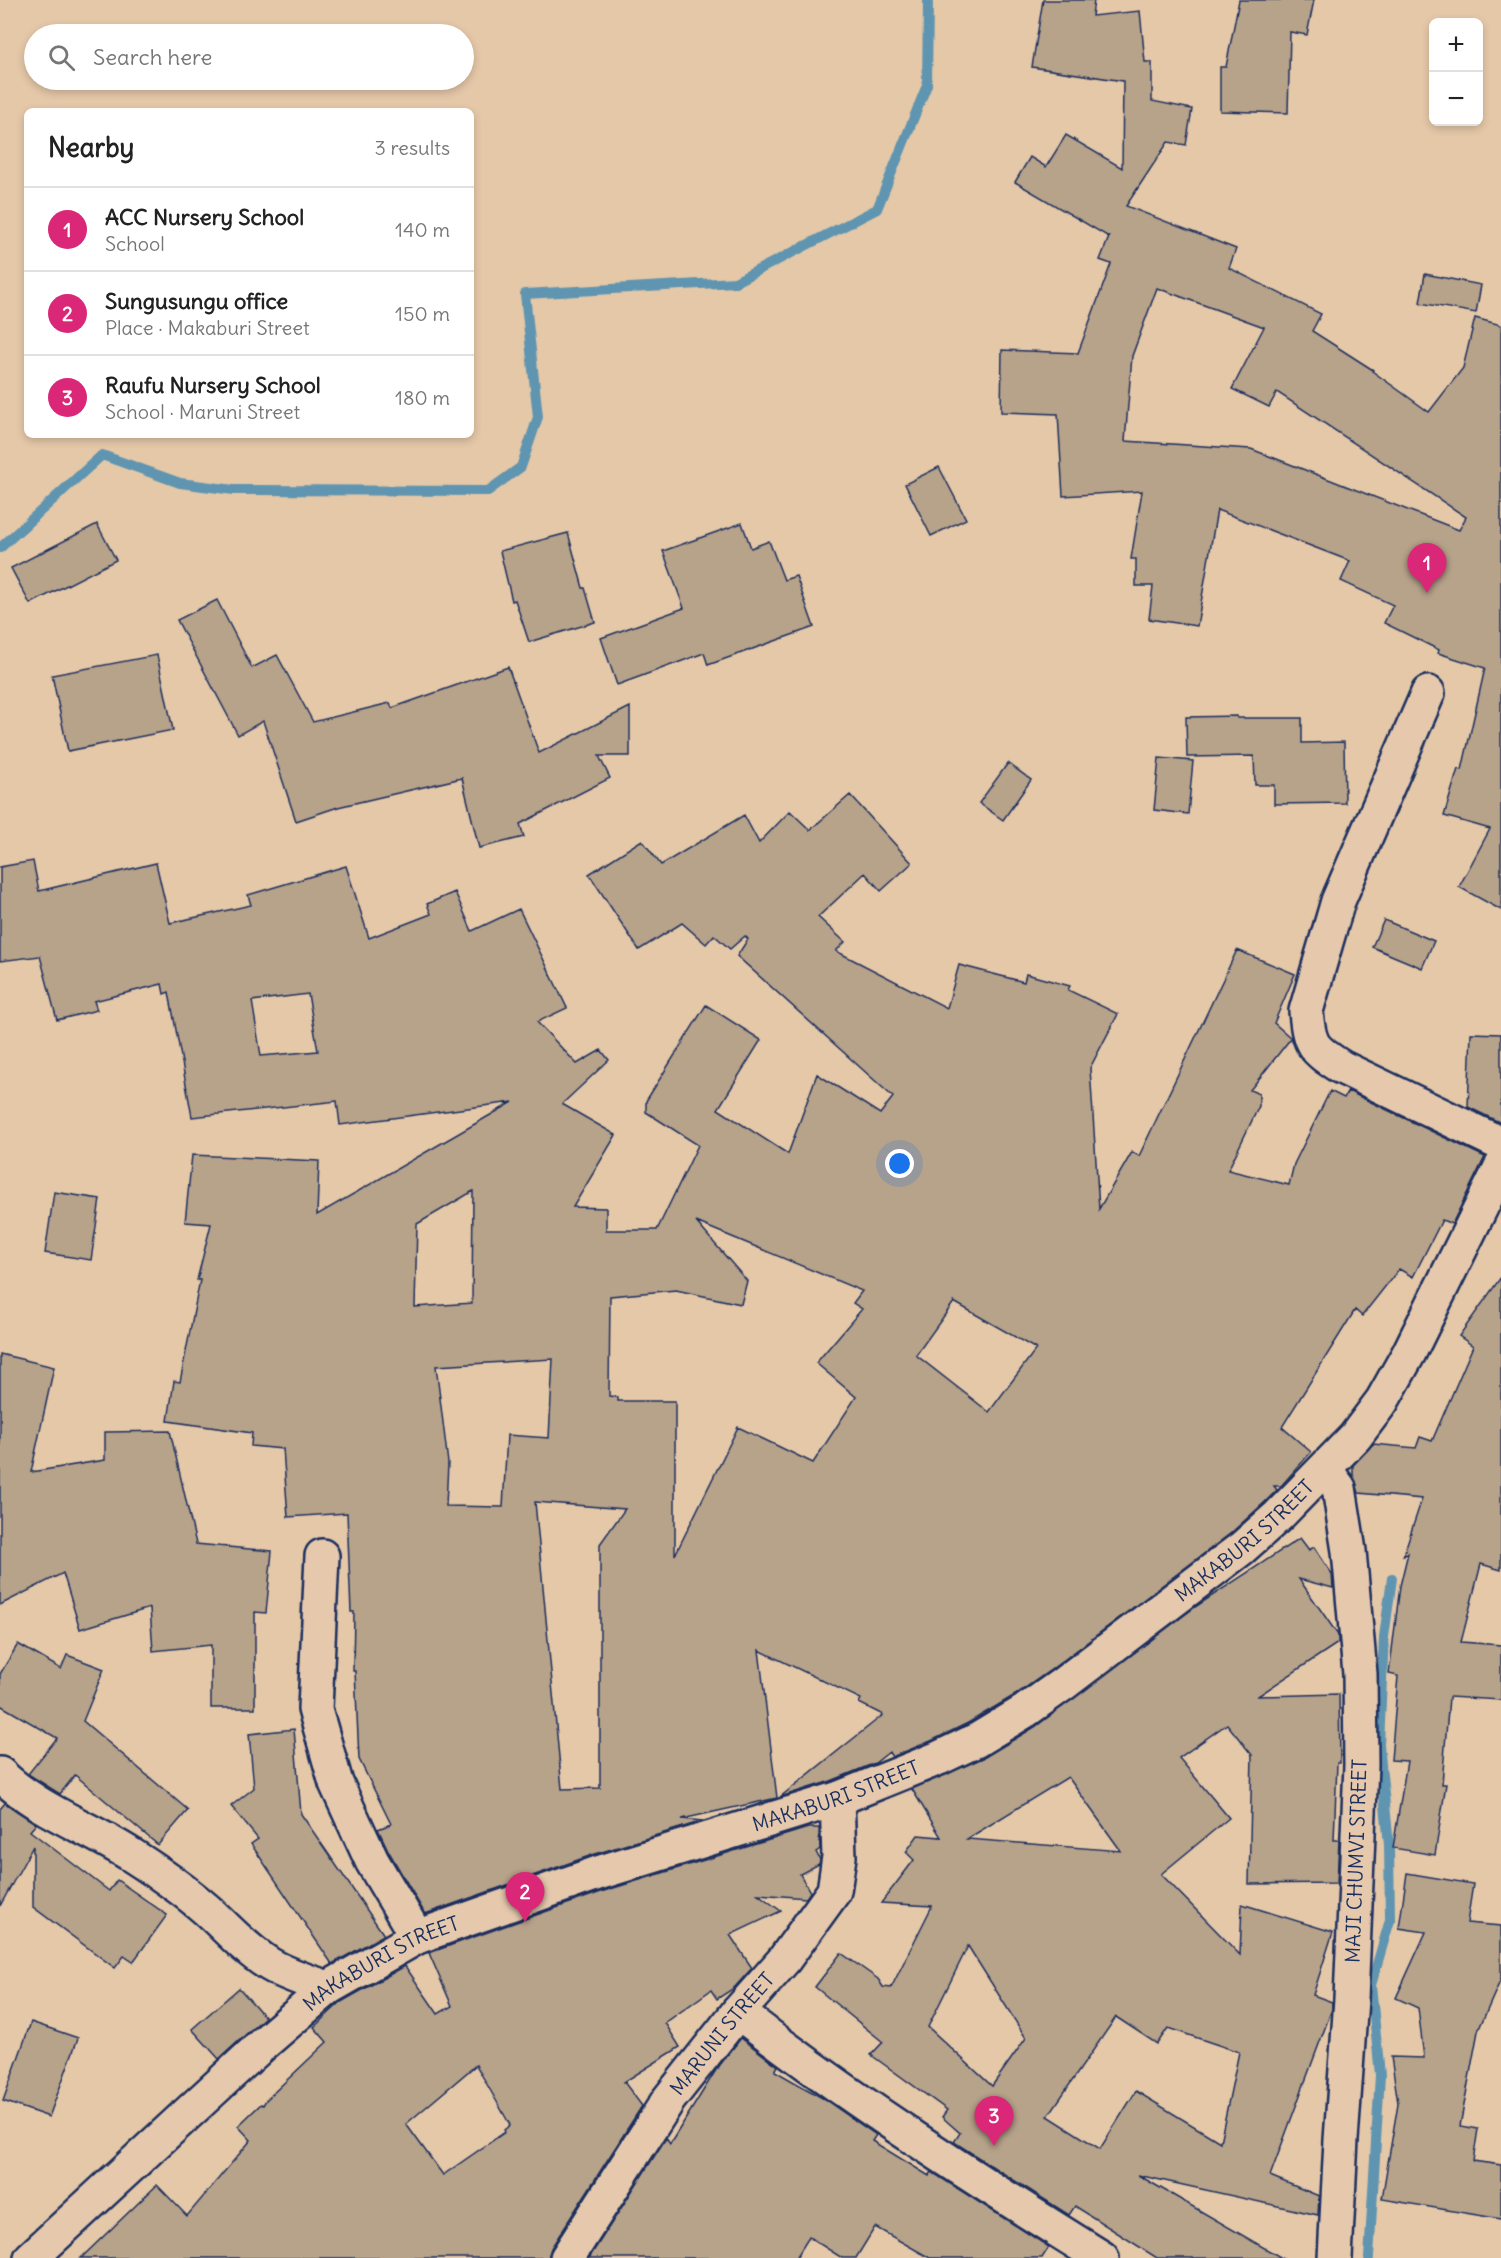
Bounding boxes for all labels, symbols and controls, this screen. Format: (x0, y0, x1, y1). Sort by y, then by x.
map controls (1429, 18, 1483, 126)
button: + (1429, 18, 1483, 72)
search box (24, 24, 474, 90)
icon: search (45, 41, 78, 74)
text: Search here (93, 43, 212, 71)
button: − (1429, 72, 1483, 126)
text: Nearby (48, 131, 134, 164)
text: 3 results (374, 135, 450, 160)
text: ACC Nursery School (105, 203, 304, 231)
text: 1 (64, 217, 71, 242)
text: 140 m (395, 217, 450, 242)
text: School (105, 231, 165, 256)
text: Sungusungu office (105, 287, 288, 315)
text: 2 (62, 301, 73, 326)
text: 150 m (395, 301, 450, 326)
text: Place · Makaburi Street (105, 315, 310, 340)
text: Raufu Nursery School (105, 371, 321, 399)
text: 3 (62, 385, 73, 410)
text: 180 m (395, 385, 450, 410)
text: School · Maruni Street (105, 399, 300, 424)
pin: 1 (1408, 544, 1446, 593)
your location (885, 1149, 914, 1178)
street label: MAKABURI STREET (1169, 1474, 1319, 1607)
street label: MAKABURI STREET (749, 1754, 923, 1836)
street label: MAJI CHUMVI STREET (1339, 1759, 1372, 1963)
pin: 2 (506, 1872, 544, 1922)
street label: MAKABURI STREET (297, 1910, 462, 2016)
street label: MARUNI STREET (664, 1967, 779, 2100)
pin: 3 (974, 2096, 1014, 2146)

